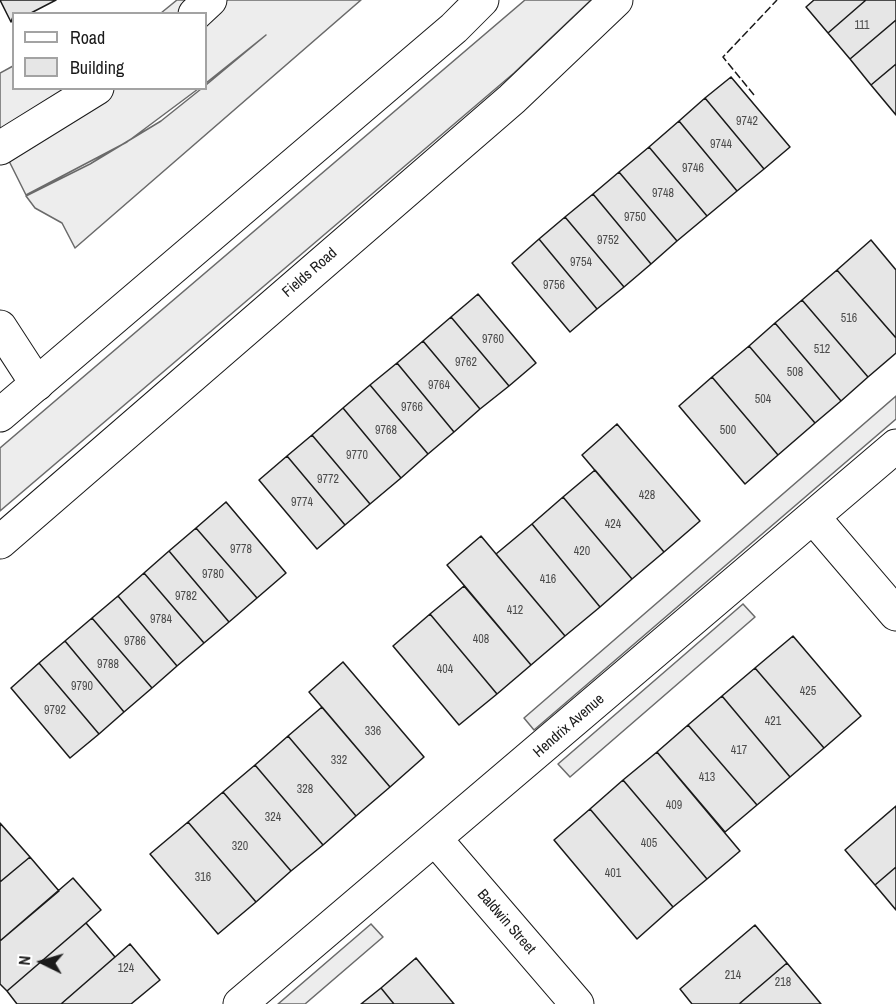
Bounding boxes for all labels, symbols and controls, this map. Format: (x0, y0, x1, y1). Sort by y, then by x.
legend (12, 12, 207, 90)
house number: 111 (855, 19, 869, 33)
text: Road (70, 25, 105, 50)
text: Building (70, 55, 124, 80)
house number: 9742 (736, 115, 758, 129)
house number: 9744 (710, 138, 732, 152)
house number: 9746 (682, 162, 704, 176)
house number: 9748 (652, 187, 674, 201)
house number: 9750 (624, 211, 646, 225)
house number: 9752 (597, 234, 619, 248)
street label: Fields Road (279, 244, 341, 302)
house number: 9754 (570, 256, 592, 270)
house number: 9756 (543, 279, 565, 293)
house number: 516 (841, 312, 857, 326)
house number: 9760 (482, 333, 504, 347)
house number: 512 (814, 343, 830, 357)
house number: 9762 (455, 356, 477, 370)
house number: 508 (787, 366, 803, 380)
house number: 9764 (428, 379, 450, 393)
house number: 504 (755, 393, 771, 407)
house number: 9766 (401, 401, 423, 415)
house number: 9768 (375, 424, 397, 438)
house number: 500 (720, 424, 736, 438)
house number: 9770 (346, 449, 368, 463)
house number: 9772 (317, 473, 339, 487)
house number: 428 (639, 489, 655, 503)
house number: 9774 (291, 496, 313, 510)
house number: 424 (605, 518, 621, 532)
house number: 9778 (230, 543, 252, 557)
house number: 420 (574, 545, 590, 559)
house number: 9780 (202, 568, 224, 582)
house number: 416 (540, 573, 556, 587)
house number: 9782 (175, 590, 197, 604)
house number: 412 (507, 604, 523, 618)
house number: 9784 (150, 613, 172, 627)
house number: 408 (473, 633, 489, 647)
house number: 9786 (124, 635, 146, 649)
house number: 9788 (97, 658, 119, 672)
house number: 404 (437, 663, 453, 677)
house number: 9790 (71, 680, 93, 694)
house number: 425 (800, 685, 816, 699)
street label: Hendrix Avenue (530, 690, 608, 762)
house number: 9792 (44, 704, 66, 718)
house number: 421 (765, 715, 781, 729)
house number: 336 (365, 725, 381, 739)
house number: 417 (731, 744, 747, 758)
house number: 332 (331, 754, 347, 768)
house number: 413 (699, 771, 715, 785)
house number: 328 (297, 783, 313, 797)
house number: 409 (666, 799, 682, 813)
house number: 324 (265, 811, 281, 825)
house number: 405 (641, 837, 657, 851)
house number: 320 (232, 840, 248, 854)
house number: 401 (605, 867, 621, 881)
house number: 316 (195, 871, 211, 885)
street label: Baldwin Street (473, 886, 539, 958)
north arrow (12, 932, 72, 992)
text: N (13, 955, 35, 966)
house number: 124 (118, 962, 134, 976)
house number: 214 (725, 969, 741, 983)
house number: 218 (775, 976, 791, 990)

